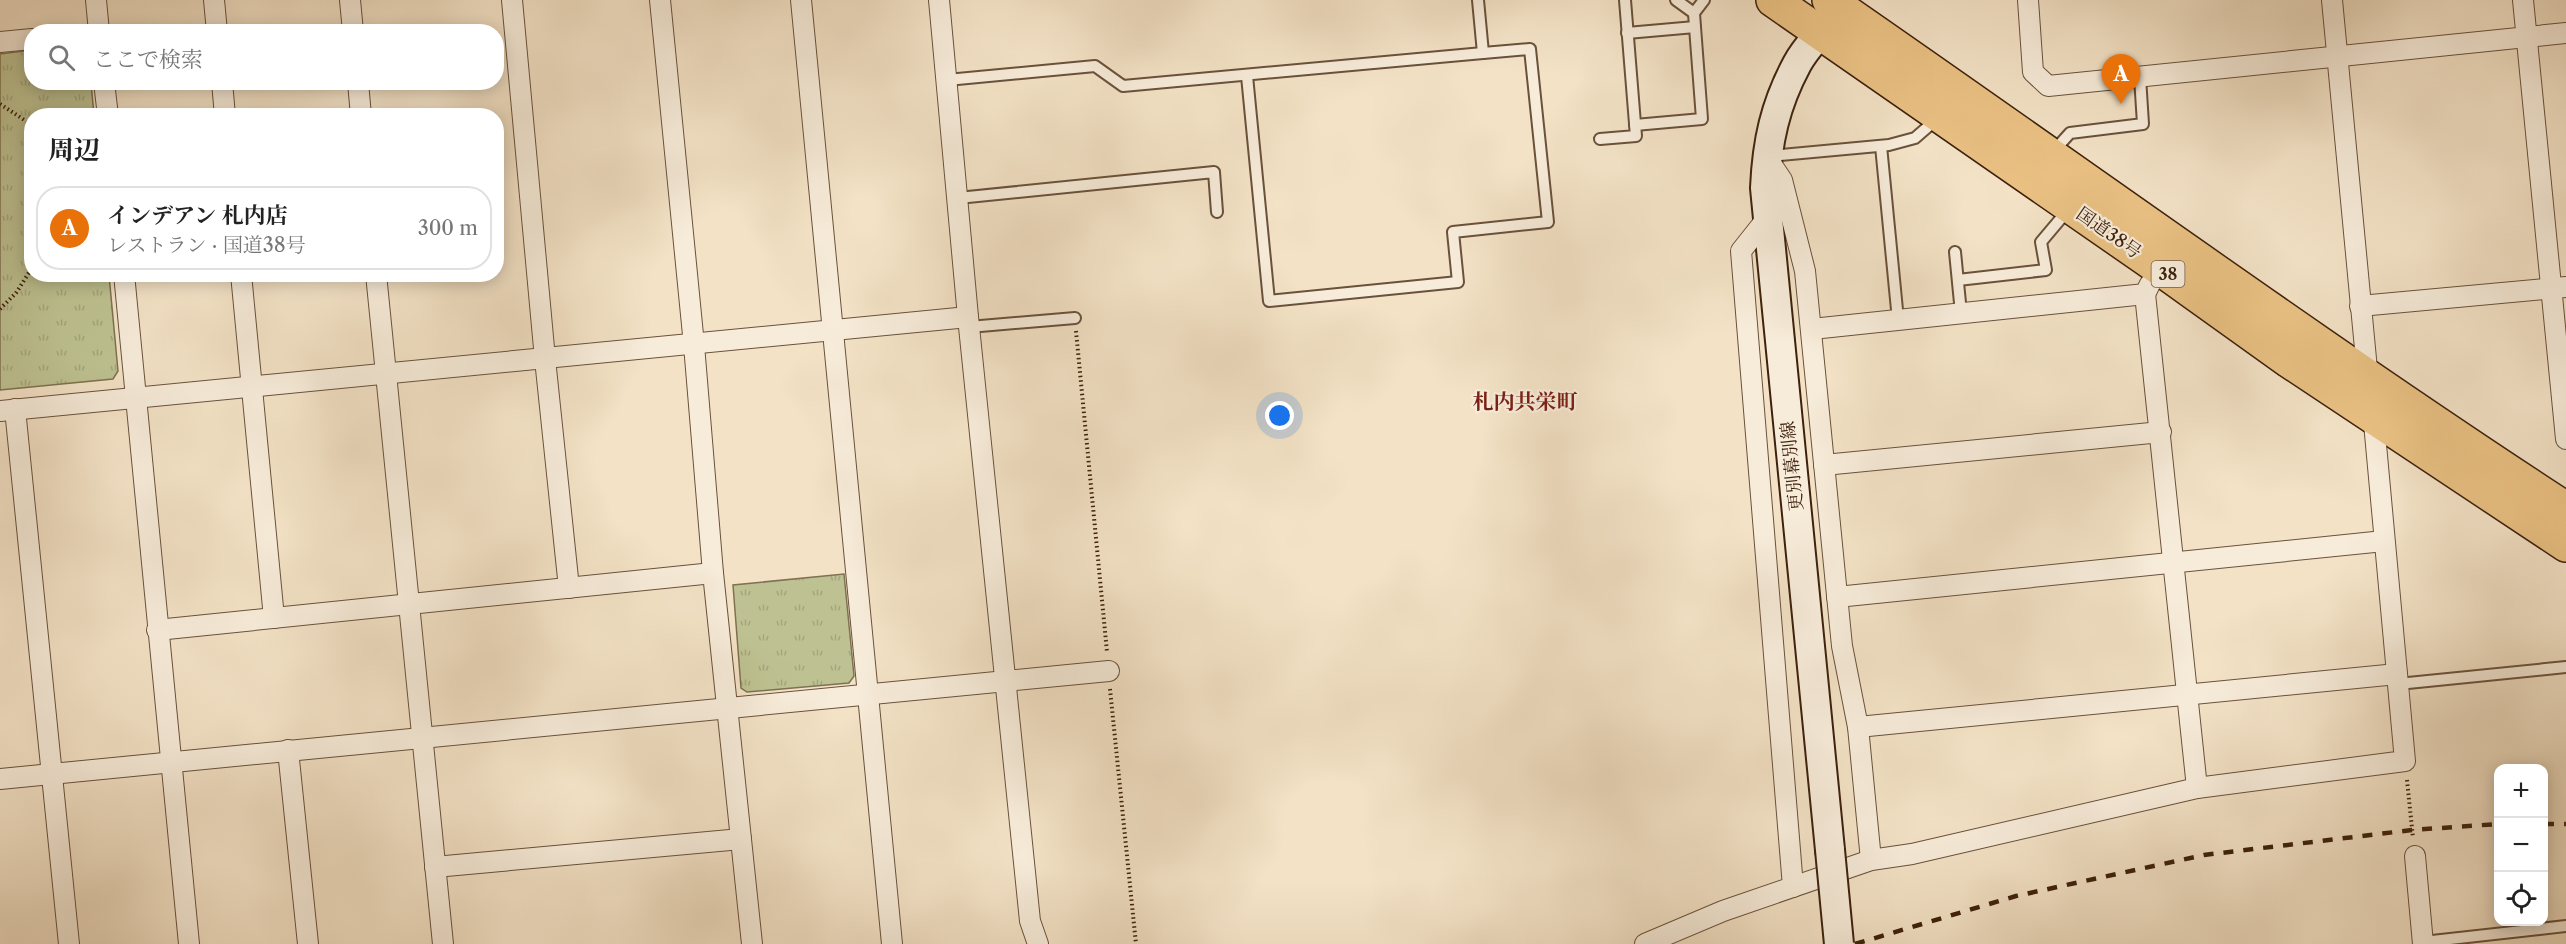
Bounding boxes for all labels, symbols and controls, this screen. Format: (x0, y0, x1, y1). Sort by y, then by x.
search box (24, 24, 504, 90)
icon: search (45, 41, 78, 74)
text: ここで検索 (93, 46, 203, 73)
pin: A (2102, 54, 2140, 104)
text: 周辺 (48, 134, 100, 166)
text: インデアン 札内店 (107, 202, 288, 229)
street label: 国道38号 (2072, 203, 2146, 263)
text: A (62, 216, 77, 240)
text: 300 m (418, 216, 478, 240)
text: レストラン · 国道38号 (107, 233, 306, 257)
road number: 38 (2152, 261, 2184, 287)
district label: 札内共栄町 (1473, 389, 1578, 414)
your location (1265, 401, 1294, 430)
street label: 更別幕別線 (1776, 420, 1808, 512)
map controls (2494, 764, 2548, 926)
button: + (2494, 764, 2548, 818)
button: − (2494, 818, 2548, 872)
button: locate (2494, 872, 2548, 926)

